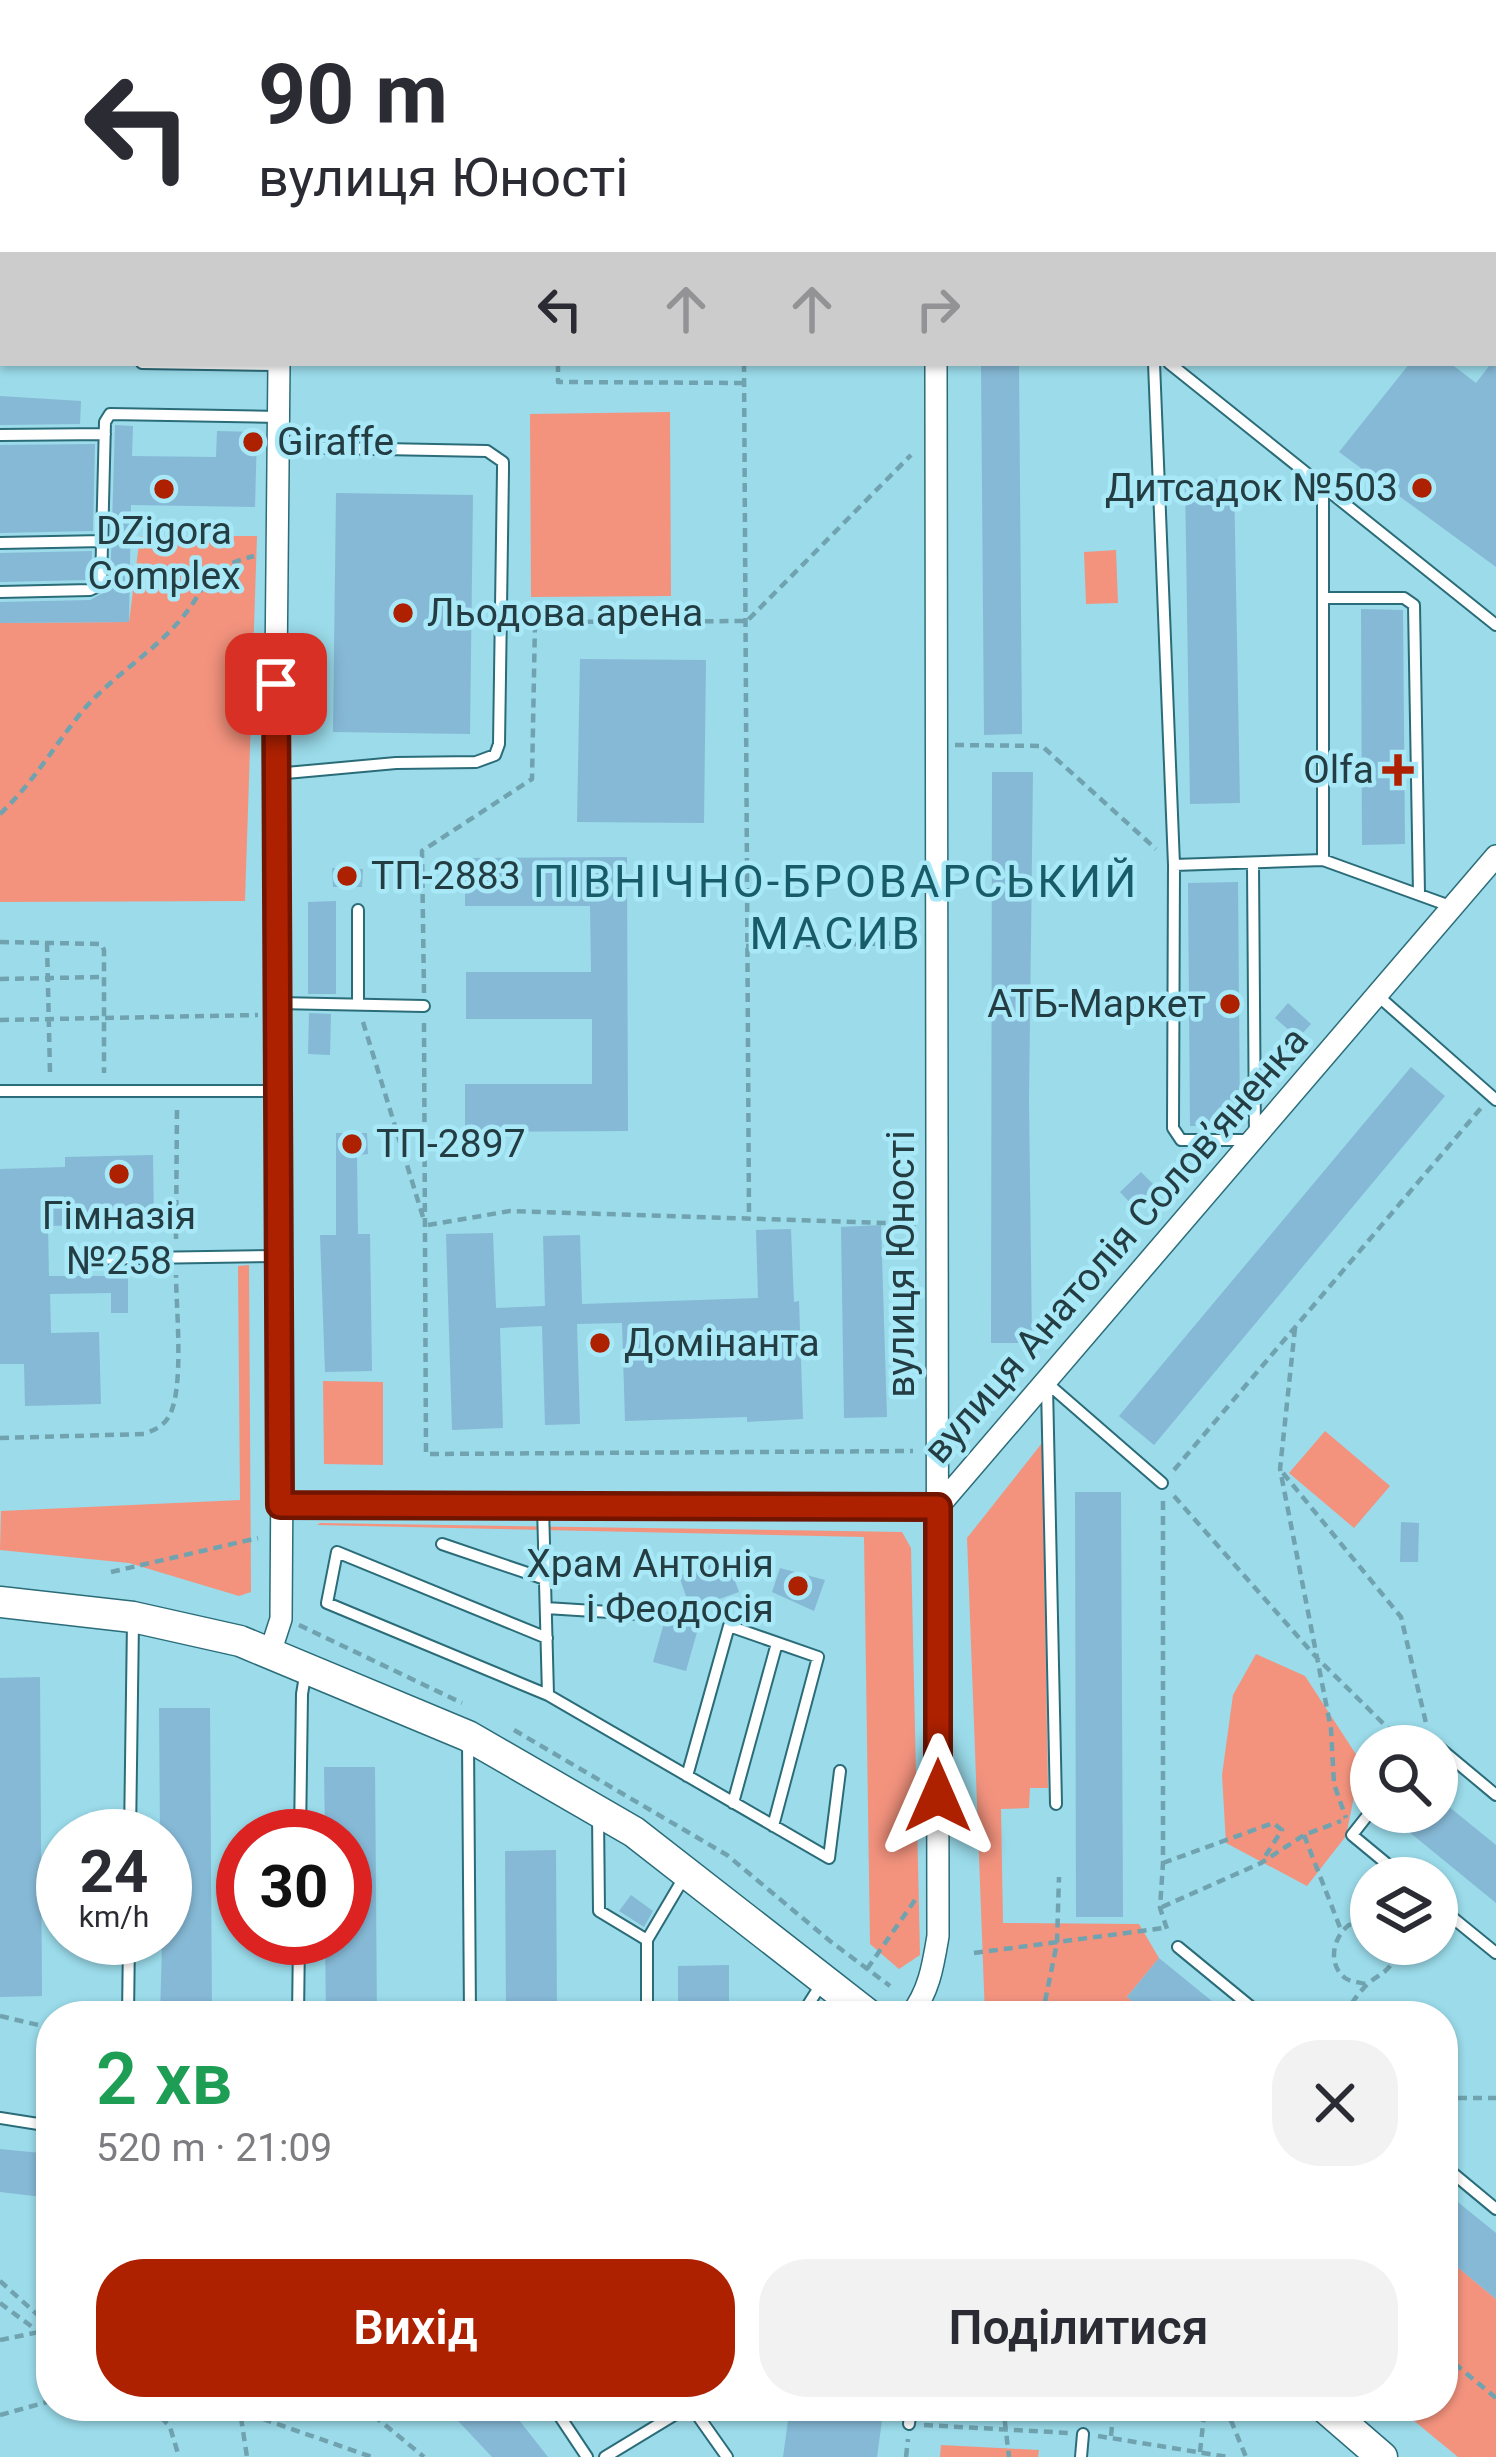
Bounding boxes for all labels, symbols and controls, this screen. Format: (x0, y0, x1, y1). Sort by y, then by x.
text: 90 m (258, 45, 448, 144)
icon: left (60, 48, 216, 204)
text: вулиця Юності (258, 146, 628, 209)
icon: left (527, 276, 593, 342)
icon: ahead (653, 276, 719, 342)
icon: ahead (779, 276, 845, 342)
icon: right (905, 276, 971, 342)
place label: Giraffe (277, 419, 394, 465)
marker: Giraffe (240, 429, 266, 455)
place label: Дитсадок №503 (1105, 465, 1398, 511)
marker: Дитсадок №503 (1409, 475, 1435, 501)
marker: DZigora Complex (151, 476, 177, 502)
place label: DZigora Complex (87, 508, 241, 599)
place label: Льодова арена (427, 590, 703, 636)
marker: Льодова арена (390, 600, 416, 626)
pin (225, 633, 327, 735)
icon: arrive (243, 651, 309, 717)
place label: Olfa (1303, 747, 1374, 793)
marker: Olfa (1385, 757, 1411, 783)
place label: ТП-2883 (371, 853, 521, 899)
district label: ПІВНІЧНО-БРОВАРСЬКИЙ МАСИВ (533, 855, 1139, 960)
marker: ТП-2883 (334, 863, 360, 889)
place label: АТБ-Маркет (987, 981, 1206, 1027)
marker: АТБ-Маркет (1217, 991, 1243, 1017)
street label: вулиця Анатолія Соловʼяненка (914, 1018, 1318, 1472)
place label: ТП-2897 (376, 1121, 526, 1167)
street label: вулиця Юності (878, 1130, 924, 1398)
marker: ТП-2897 (339, 1131, 365, 1157)
marker: Гімназія №258 (106, 1161, 132, 1187)
place label: Гімназія №258 (42, 1193, 196, 1284)
place label: Домінанта (624, 1320, 820, 1366)
marker: Домінанта (587, 1330, 613, 1356)
place label: Храм Антонія і Феодосія (526, 1541, 774, 1632)
marker: Храм Антонія і Феодосія (785, 1573, 811, 1599)
map controls (1350, 1725, 1458, 1965)
button: search (1350, 1725, 1458, 1833)
position arrow (875, 1733, 1001, 1859)
speed limit sign: 30 (216, 1809, 372, 1965)
text: 24 (80, 1836, 148, 1907)
button: layers (1350, 1857, 1458, 1965)
text: km/h (79, 1899, 149, 1934)
text: 2 хв (96, 2037, 232, 2122)
button: close (1272, 2040, 1398, 2166)
text: 520 m · 21:09 (96, 2125, 332, 2171)
button: Вихід (96, 2259, 735, 2397)
button: Поділитися (759, 2259, 1398, 2397)

